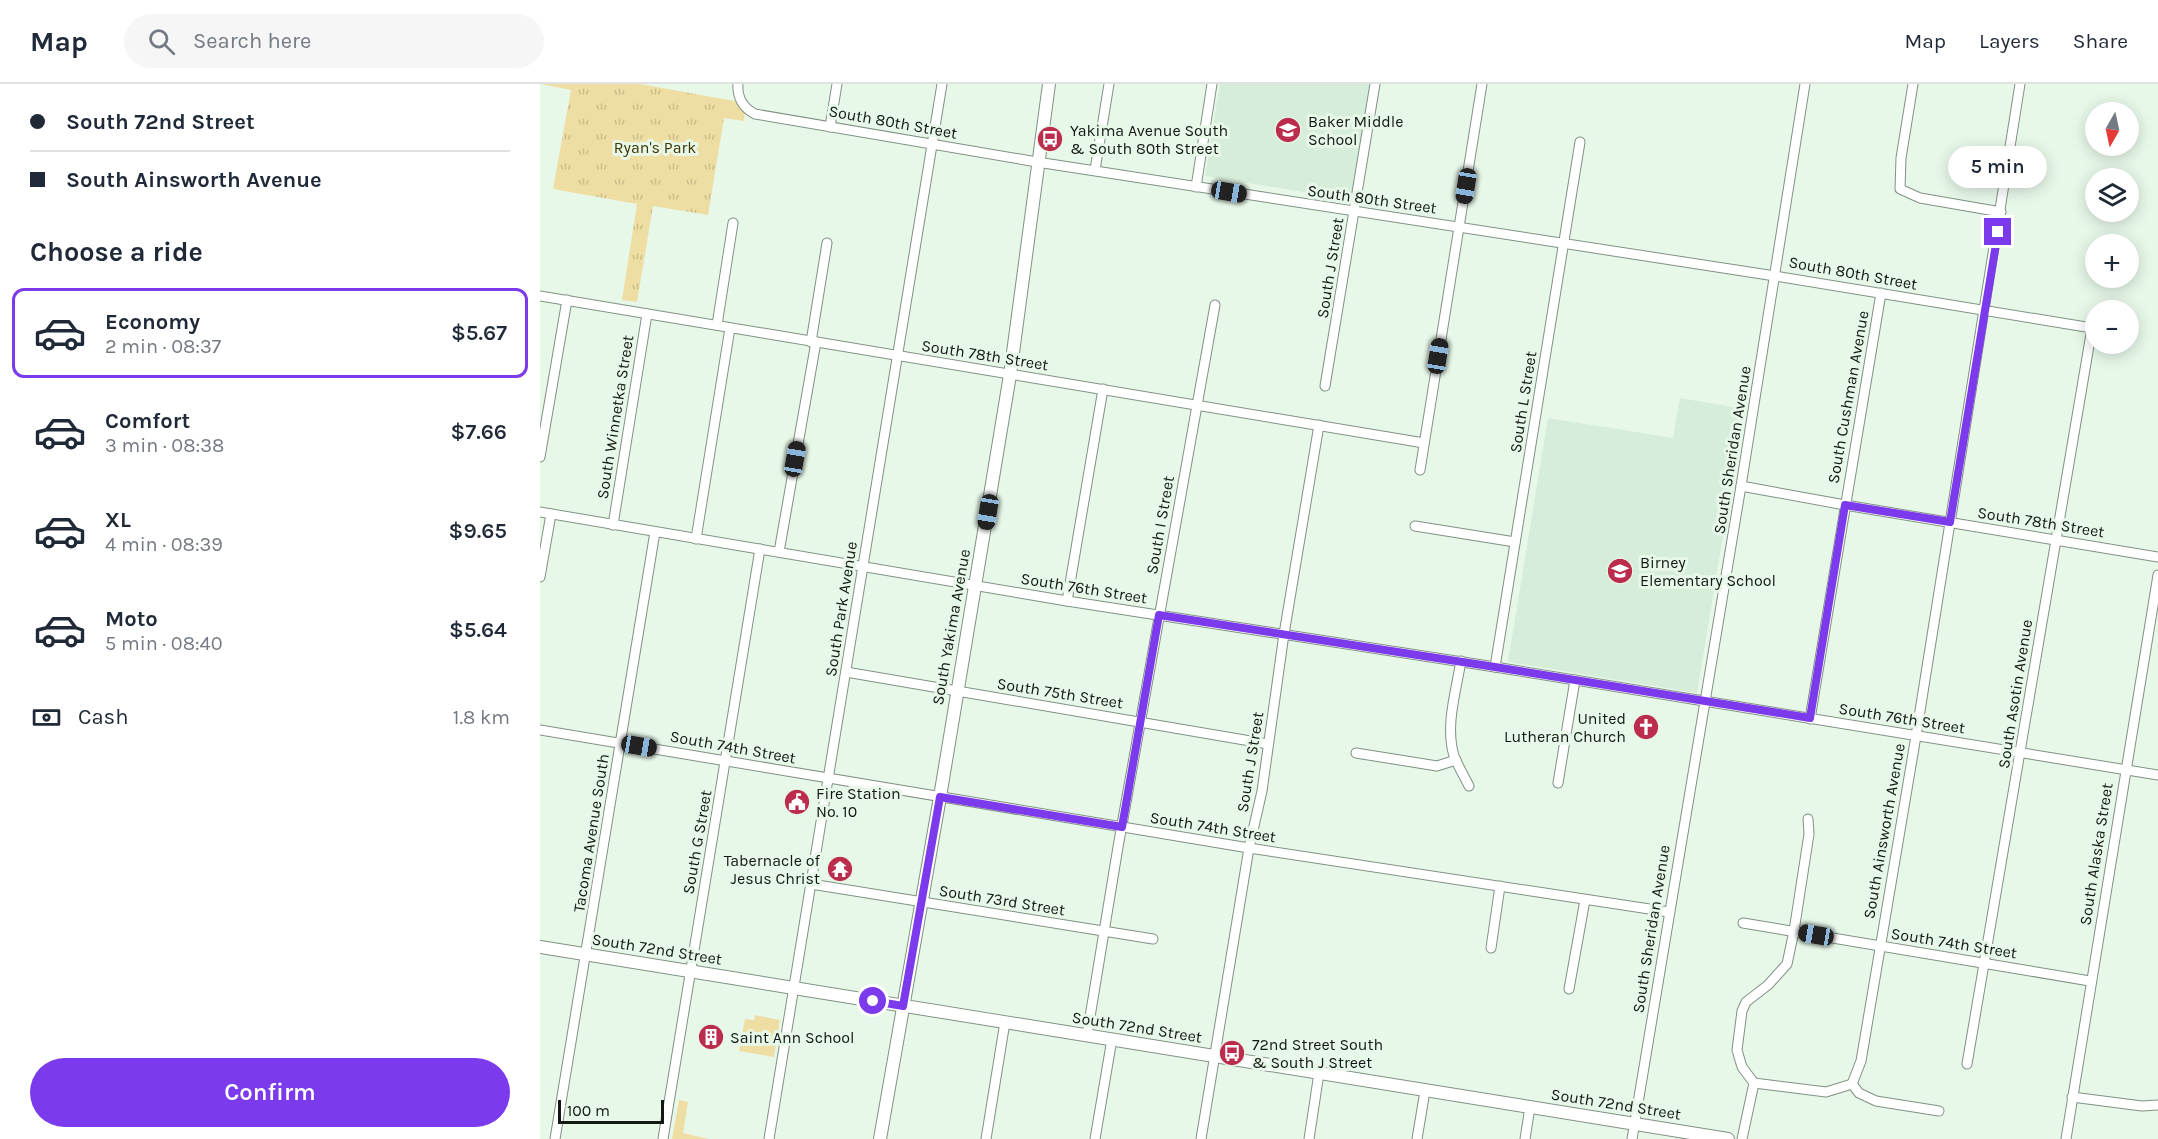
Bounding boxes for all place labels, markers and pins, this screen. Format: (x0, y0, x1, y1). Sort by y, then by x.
place label: Baker Middle School (1308, 112, 1404, 149)
school or university icon: Baker Middle School (1273, 115, 1303, 145)
place label: Yakima Avenue South & South 80th Street (1070, 121, 1228, 158)
bus stop icon: Yakima Avenue South & South 80th Street (1035, 124, 1065, 154)
place label: Birney Elementary School (1640, 553, 1776, 590)
school or university icon: Birney Elementary School (1605, 556, 1635, 586)
place label: United Lutheran Church (1504, 709, 1626, 746)
church icon: United Lutheran Church (1631, 712, 1661, 742)
place label: Fire Station No. 10 (816, 784, 901, 821)
public building icon: Fire Station No. 10 (782, 787, 812, 817)
place label: Tabernacle of Jesus Christ (724, 851, 821, 888)
temple icon: Tabernacle of Jesus Christ (825, 854, 855, 884)
building icon: Saint Ann School (696, 1022, 726, 1052)
place label: Saint Ann School (730, 1028, 855, 1047)
place label: 72nd Street South & South J Street (1252, 1035, 1383, 1072)
bus stop icon: 72nd Street South & South J Street (1217, 1038, 1247, 1068)

